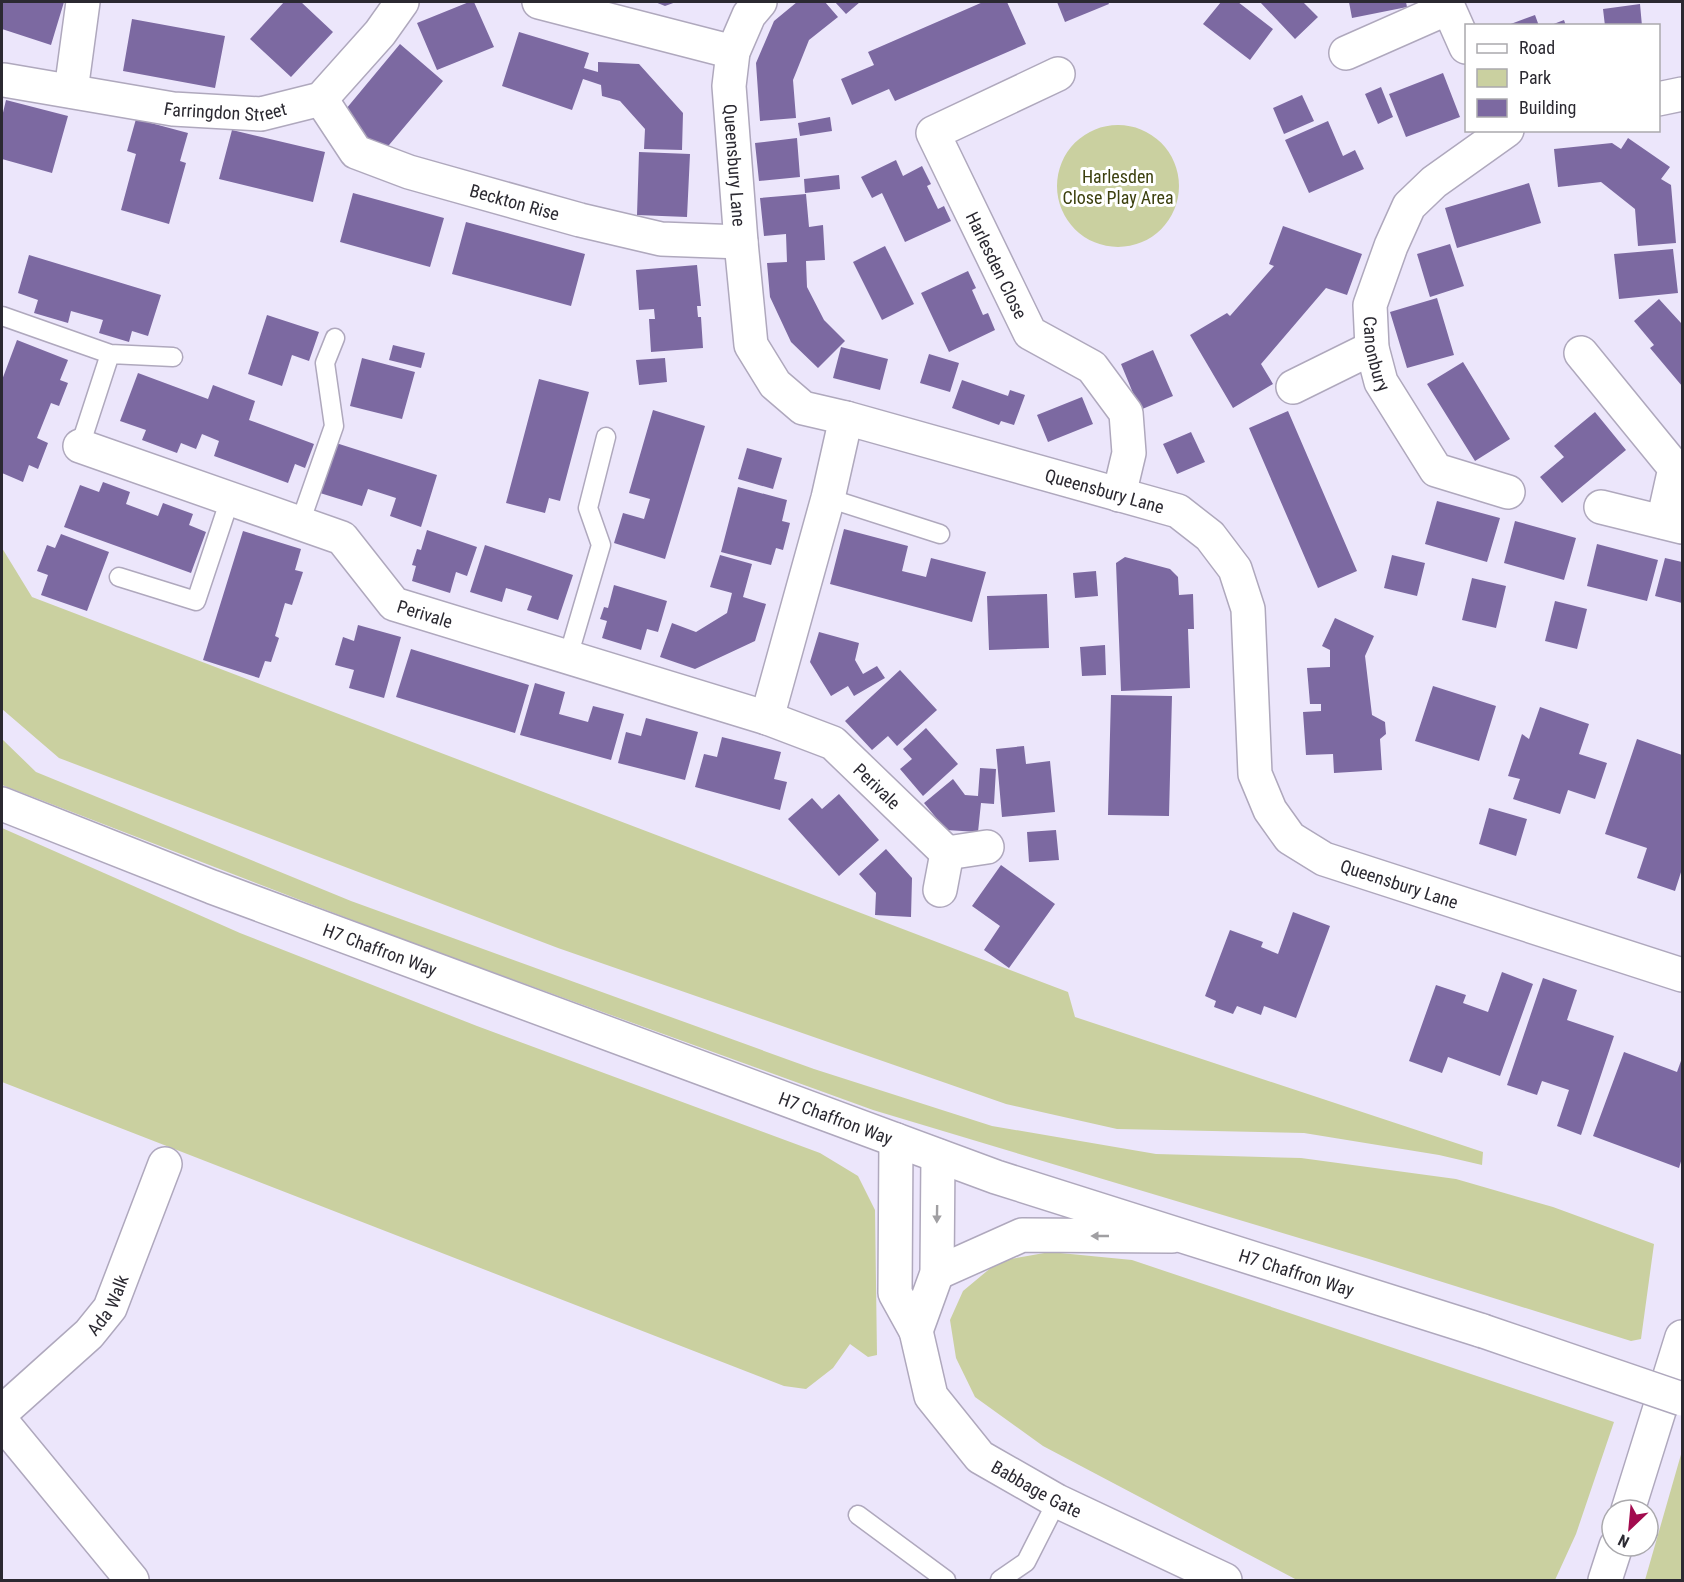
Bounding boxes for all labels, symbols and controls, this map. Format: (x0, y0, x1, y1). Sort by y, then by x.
legend (1465, 24, 1660, 132)
text: Road (1519, 37, 1555, 58)
text: Park (1519, 67, 1551, 88)
street label: Farringdon Street (163, 97, 289, 125)
text: Building (1519, 97, 1576, 118)
street label: Queensbury Lane (720, 103, 750, 227)
park label: Harlesden Close Play Area (1062, 166, 1174, 208)
street label: Beckton Rise (468, 179, 562, 224)
street label: Harlesden Close (962, 208, 1032, 322)
street label: Canonbury (1360, 316, 1395, 396)
street label: Queensbury Lane (1043, 464, 1167, 517)
street label: Perivale (395, 595, 455, 632)
street label: Perivale (850, 759, 905, 813)
street label: Queensbury Lane (1338, 855, 1461, 912)
street label: H7 Chaffron Way (320, 919, 440, 980)
street label: H7 Chaffron Way (776, 1087, 896, 1149)
one-way arrow (932, 1205, 942, 1224)
one-way arrow (1091, 1231, 1110, 1241)
street label: H7 Chaffron Way (1236, 1244, 1357, 1300)
street label: Ada Walk (82, 1272, 132, 1339)
street label: Babbage Gate (988, 1456, 1085, 1522)
north arrow (1600, 1498, 1660, 1558)
text: N (1615, 1530, 1632, 1552)

